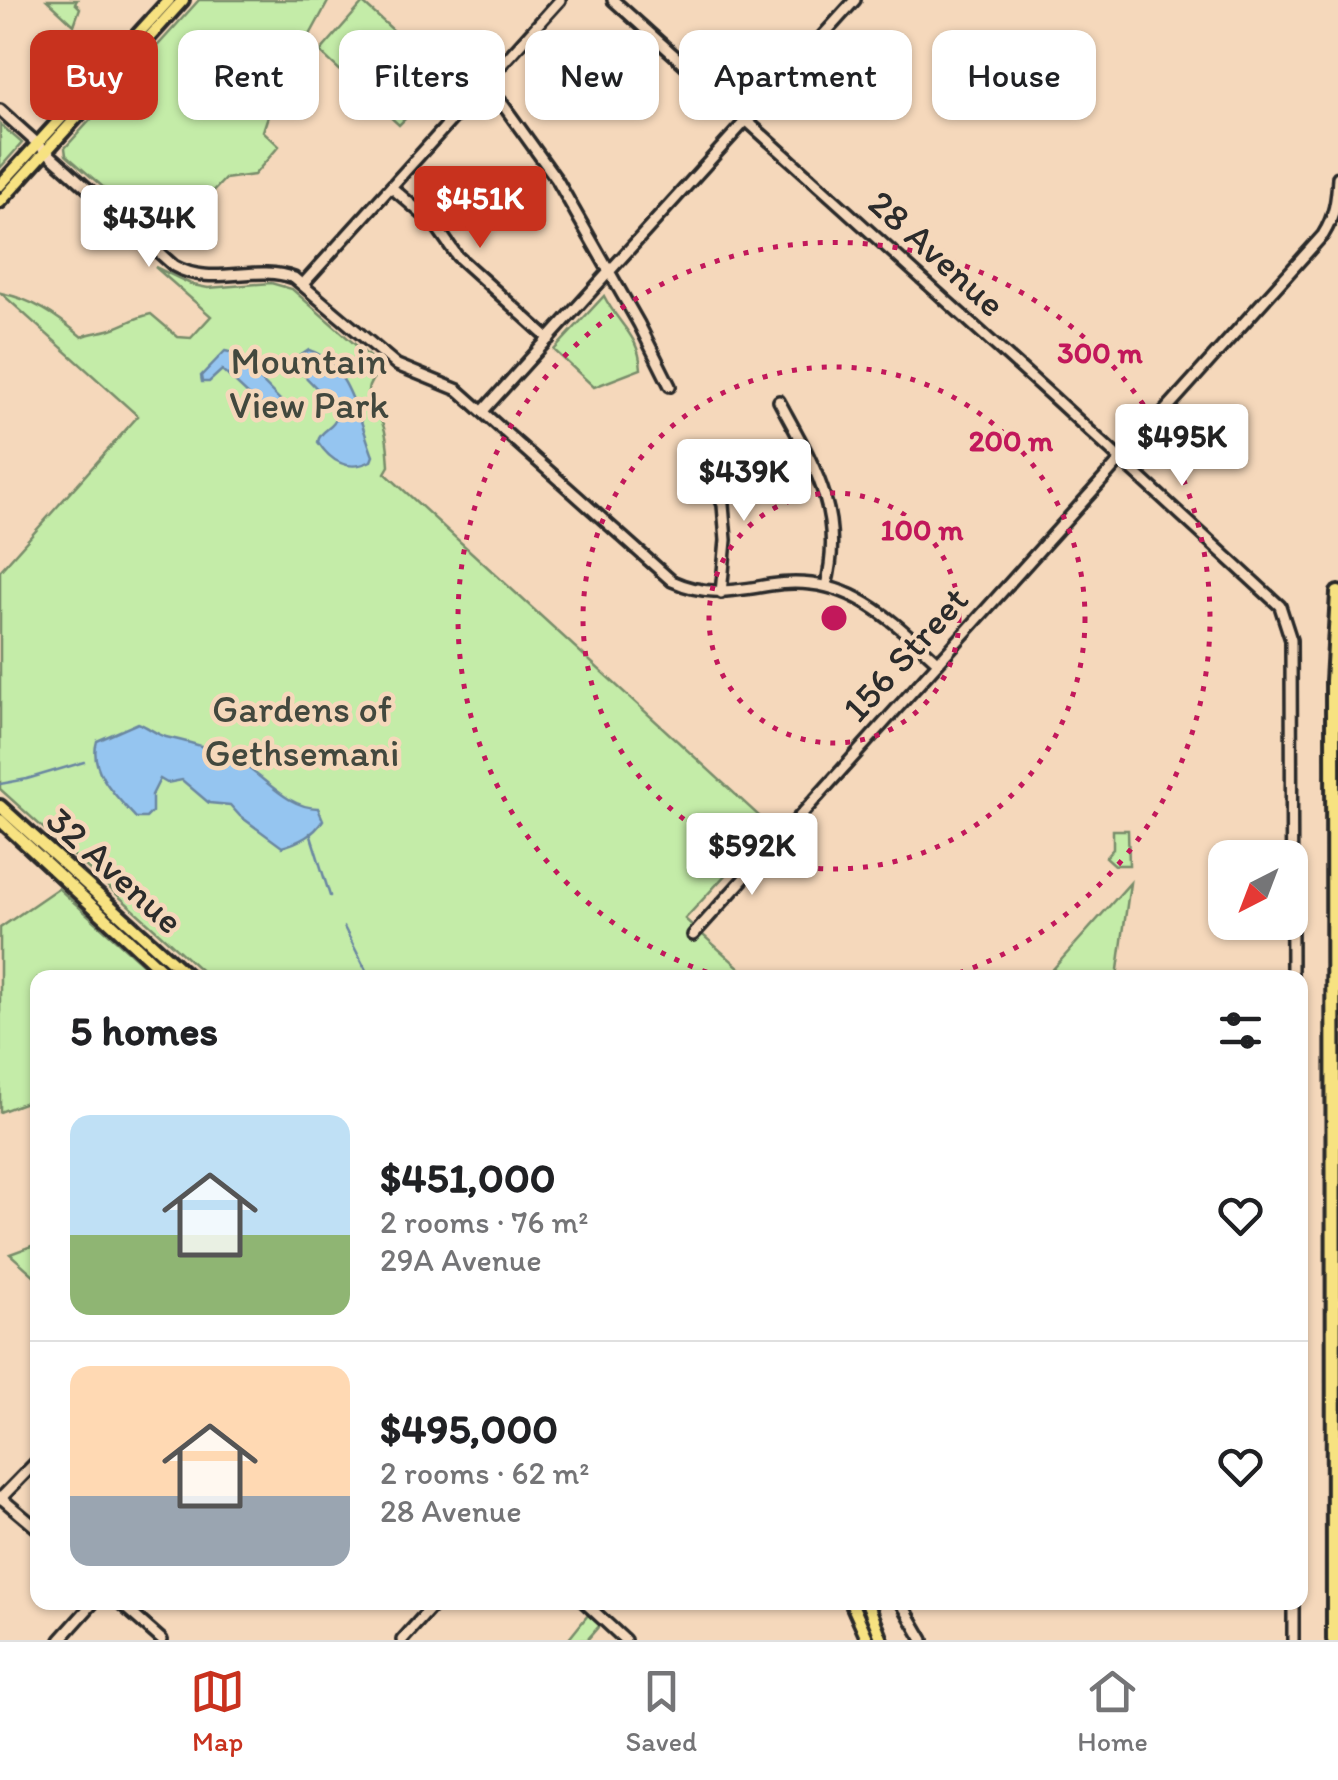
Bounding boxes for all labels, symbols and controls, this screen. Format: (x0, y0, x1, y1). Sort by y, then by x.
chip: Buy (30, 30, 158, 120)
chip: Rent (178, 30, 319, 120)
chip: Filters (339, 30, 505, 120)
chip: New (525, 30, 659, 120)
chip: Apartment (679, 30, 912, 120)
chip: House (932, 30, 1096, 120)
pin: $451K (410, 166, 550, 251)
text: $451K (436, 179, 524, 217)
street label: 28 Avenue (859, 180, 1015, 326)
pin: $434K (79, 185, 219, 270)
text: $434K (103, 198, 195, 236)
text: 300 m (1057, 334, 1143, 371)
park label: Mountain View Park (229, 338, 389, 428)
pin: $495K (1112, 404, 1252, 489)
text: $495K (1137, 417, 1227, 455)
text: 200 m (969, 422, 1054, 459)
pin: $439K (674, 439, 814, 524)
text: $439K (699, 452, 789, 490)
text: 100 m (881, 511, 964, 548)
street label: 156 Street (832, 577, 978, 731)
centre of rings (816, 600, 852, 636)
park label: Gardens of Gethsemani (205, 686, 399, 776)
street label: 32 Avenue (37, 797, 193, 943)
pin: $592K (682, 813, 822, 898)
text: $592K (708, 826, 796, 864)
north arrow (1208, 840, 1308, 940)
map controls (1208, 840, 1308, 940)
icon: filters (1213, 1003, 1268, 1058)
text: 5 homes (70, 1005, 218, 1056)
text: $451,000 (380, 1152, 556, 1203)
icon: home (150, 1155, 270, 1275)
icon: heart (1213, 1188, 1268, 1243)
text: 2 rooms · 76 m² (380, 1203, 589, 1241)
text: 29A Avenue (380, 1241, 542, 1279)
text: $495,000 (380, 1403, 558, 1454)
icon: home (150, 1406, 270, 1526)
icon: heart (1213, 1439, 1268, 1494)
text: 2 rooms · 62 m² (380, 1454, 589, 1492)
text: 28 Avenue (380, 1492, 522, 1530)
tab: Map (190, 1664, 245, 1758)
tab: Saved (625, 1664, 697, 1758)
tab: Home (1077, 1664, 1148, 1758)

